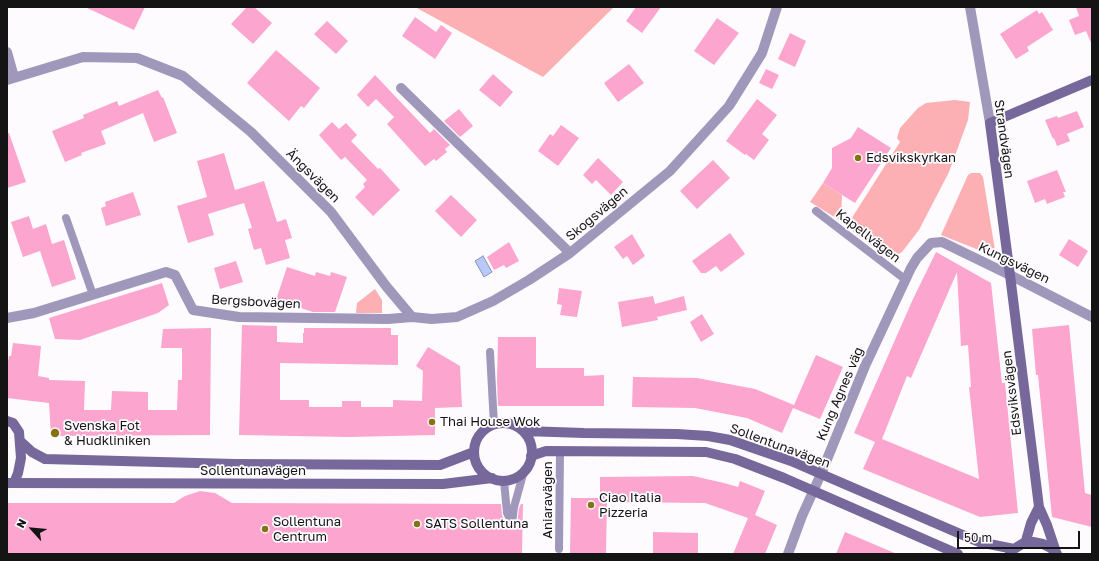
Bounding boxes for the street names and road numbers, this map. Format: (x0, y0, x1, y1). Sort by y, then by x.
street label: Strandvägen (991, 99, 1017, 179)
street label: Ängsvägen (283, 146, 343, 206)
street label: Skogsvägen (563, 184, 631, 244)
street label: Kapellvägen (833, 206, 903, 266)
street label: Kungsvägen (976, 239, 1052, 287)
street label: Bergsbovägen (211, 292, 301, 312)
street label: Kung Agnes väg (813, 345, 867, 443)
street label: Edsviksvägen (999, 350, 1025, 436)
street label: Sollentunavägen (728, 421, 832, 471)
street label: Aniaravägen (540, 461, 556, 539)
street label: Sollentunavägen (200, 463, 306, 479)

